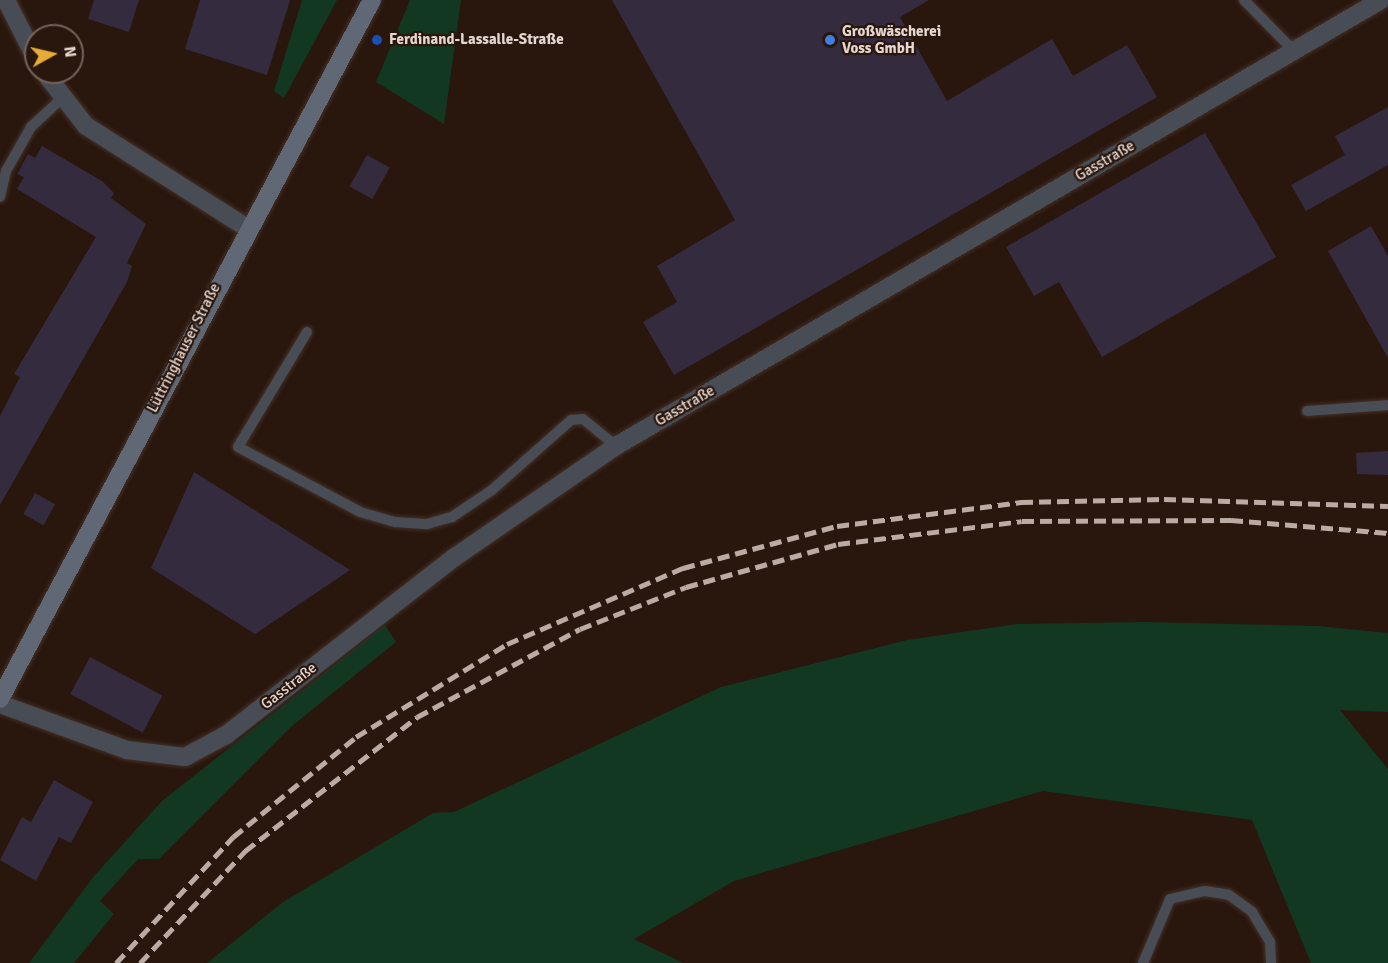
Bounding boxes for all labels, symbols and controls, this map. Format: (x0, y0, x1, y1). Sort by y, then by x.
place label: Großwäscherei Voss GmbH (842, 22, 941, 57)
north arrow (24, 24, 84, 84)
place label: Ferdinand-Lassalle-Straße (389, 31, 564, 49)
marker: Ferdinand-Lassalle-Straße (370, 33, 384, 47)
marker: Großwäscherei Voss GmbH (823, 33, 837, 47)
text: N (59, 45, 81, 59)
street label: Gasstraße (1072, 137, 1138, 185)
street label: Lüttringhauser Straße (144, 280, 224, 416)
street label: Gasstraße (652, 382, 718, 430)
street label: Gasstraße (258, 659, 320, 713)

